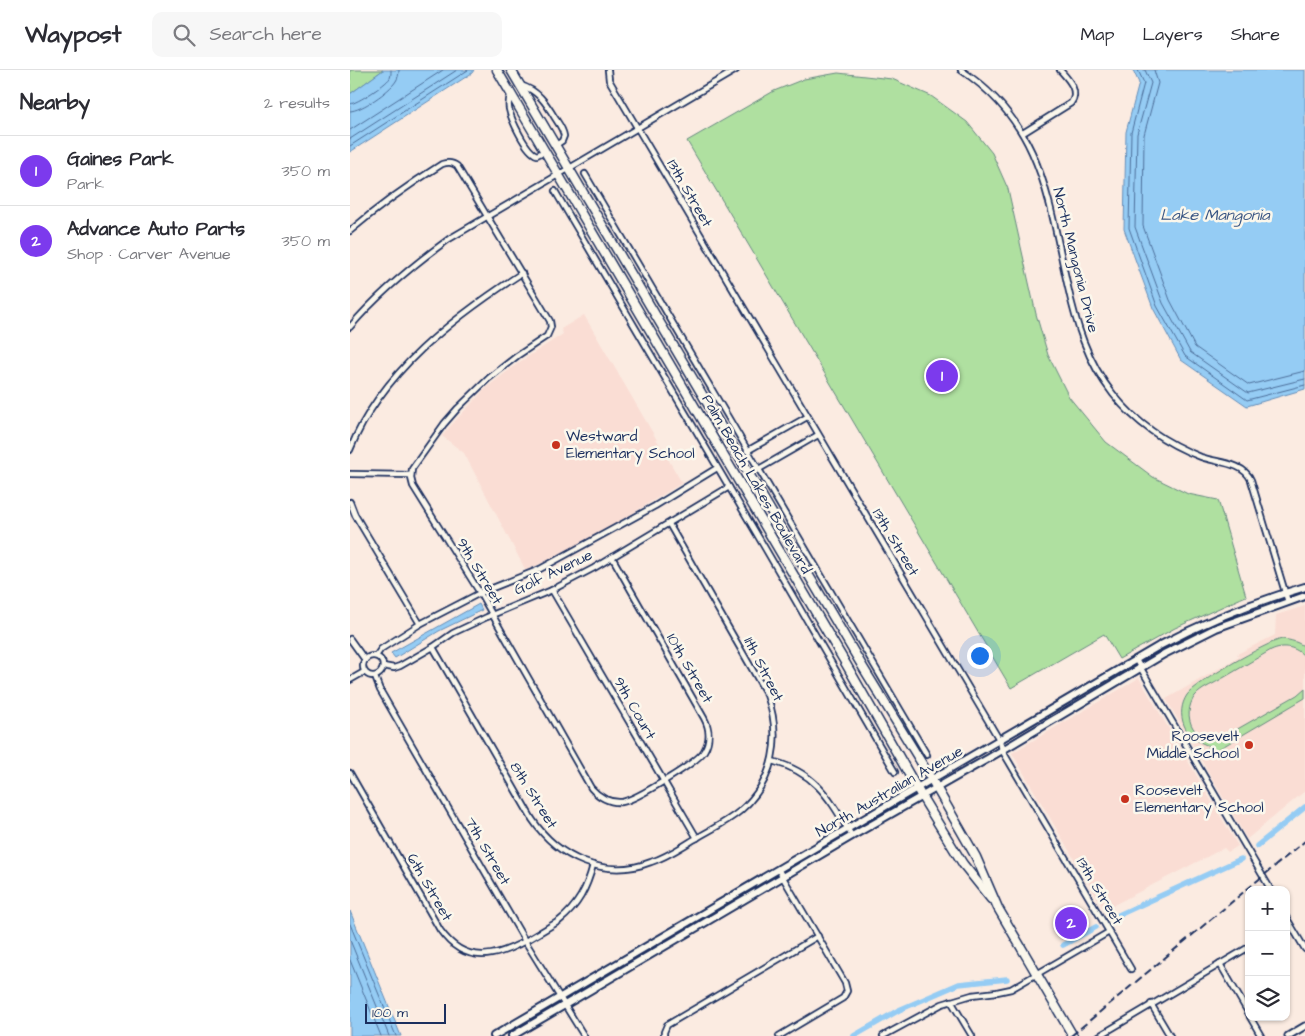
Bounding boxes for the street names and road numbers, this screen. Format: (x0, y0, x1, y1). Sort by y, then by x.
street label: 13th Street (662, 155, 717, 231)
street label: North Mangonia Drive (1046, 185, 1104, 335)
street label: Palm Beach Lakes Boulevard (696, 391, 817, 578)
street label: 13th Street (867, 505, 924, 580)
street label: 9th Street (451, 534, 508, 609)
street label: Golf Avenue (510, 544, 596, 600)
street label: 10th Street (661, 630, 718, 707)
street label: 11th Street (738, 633, 789, 705)
street label: 9th Court (608, 673, 661, 743)
street label: North Australian Avenue (812, 741, 967, 842)
street label: 8th Street (505, 758, 562, 833)
street label: 7th Street (460, 814, 515, 889)
street label: 6th Street (402, 849, 457, 925)
street label: 13th Street (1071, 854, 1128, 929)

